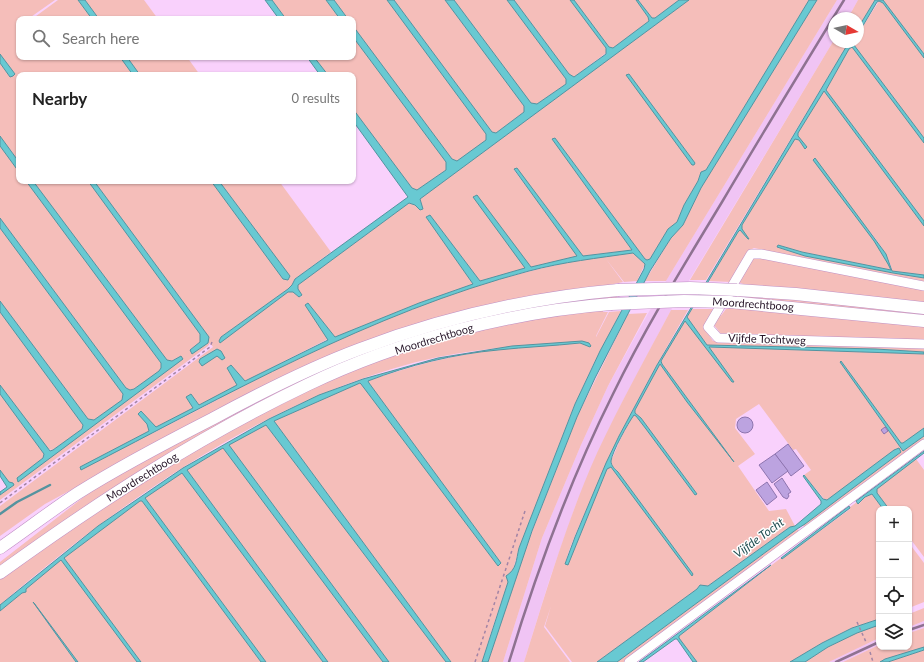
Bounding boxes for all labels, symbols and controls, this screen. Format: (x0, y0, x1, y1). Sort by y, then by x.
north arrow (828, 12, 864, 48)
search box (16, 16, 356, 60)
icon: search (30, 27, 52, 49)
text: Search here (62, 29, 139, 47)
text: Nearby (32, 88, 87, 109)
text: 0 results (292, 90, 340, 106)
street label: Moordrechtboog (712, 294, 794, 313)
street label: Moordrechtboog (393, 320, 475, 357)
street label: Vijfde Tochtweg (728, 331, 806, 346)
street label: Moordrechtboog (104, 449, 180, 504)
map controls (876, 506, 912, 650)
button: + (876, 506, 912, 542)
water label: Vijfde Tocht (731, 514, 787, 561)
button: − (876, 542, 912, 578)
button: locate (876, 578, 912, 614)
button: layers (876, 614, 912, 650)

